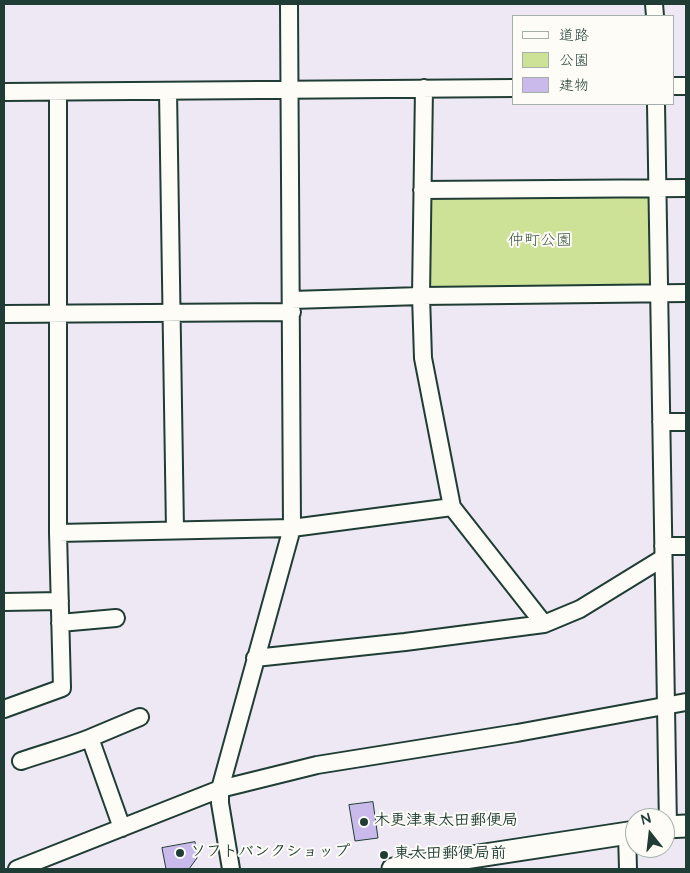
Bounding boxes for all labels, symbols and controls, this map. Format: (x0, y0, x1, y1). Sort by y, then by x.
legend (512, 15, 675, 105)
text: 道路 (559, 25, 589, 46)
text: 公園 (559, 50, 589, 71)
text: 建物 (559, 75, 589, 96)
park label: 仲町公園 (508, 232, 572, 252)
north arrow (625, 808, 675, 858)
text: N (639, 809, 653, 830)
place label: 木更津東太田郵便局 (374, 812, 518, 832)
marker: 木更津東太田郵便局 (358, 816, 370, 828)
place label: ソフトバンクショップ (190, 843, 350, 863)
place label: 東太田郵便局前 (394, 845, 506, 865)
marker: ソフトバンクショップ (174, 847, 186, 859)
marker: 東太田郵便局前 (378, 849, 390, 861)

